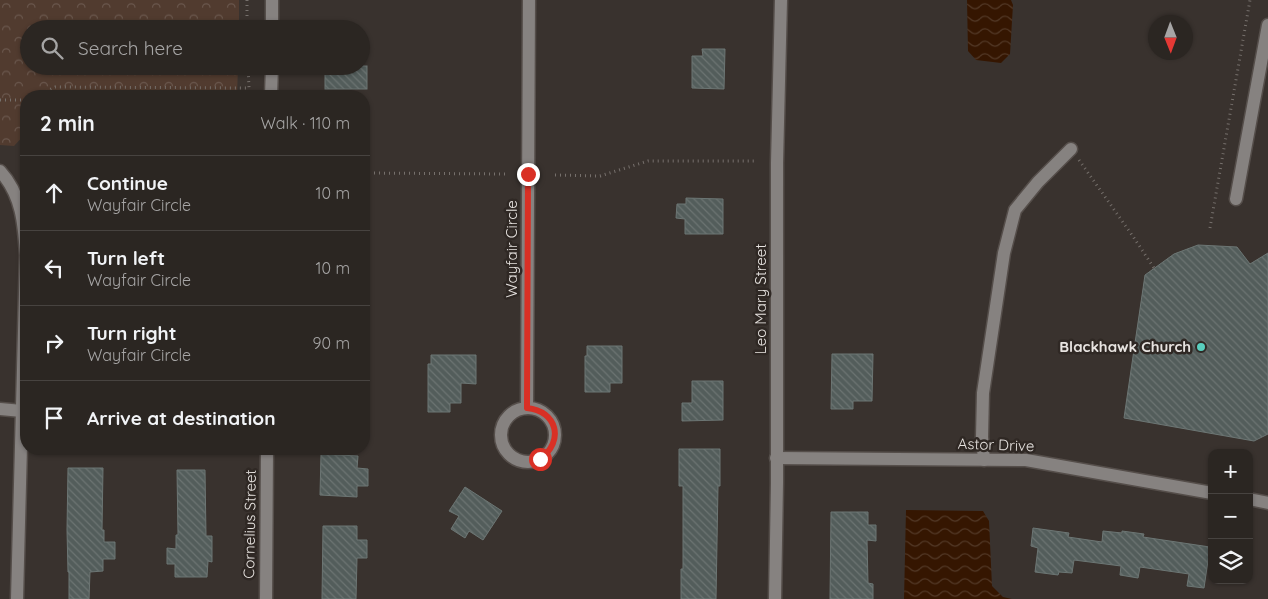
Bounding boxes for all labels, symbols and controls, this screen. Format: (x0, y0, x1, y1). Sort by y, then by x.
north arrow (1148, 15, 1193, 60)
search box (20, 20, 370, 75)
icon: search (38, 34, 66, 62)
text: Search here (78, 36, 183, 60)
text: 2 min (40, 110, 95, 136)
text: Walk · 110 m (261, 113, 350, 133)
route end (517, 163, 540, 186)
text: Continue (87, 171, 168, 195)
icon: ahead (40, 179, 68, 207)
text: 10 m (316, 183, 350, 203)
text: Wayfair Circle (87, 195, 191, 215)
street label: Wayfair Circle (502, 200, 521, 298)
street label: Leo Mary Street (751, 244, 770, 354)
text: Turn left (87, 246, 165, 270)
icon: left (40, 254, 68, 282)
text: 10 m (316, 258, 350, 278)
text: Wayfair Circle (87, 270, 191, 290)
text: Turn right (87, 321, 176, 345)
icon: right (40, 329, 68, 357)
text: 90 m (313, 333, 350, 353)
place label: Blackhawk Church (1059, 337, 1191, 356)
marker: Blackhawk Church (1195, 341, 1207, 353)
text: Wayfair Circle (87, 345, 191, 365)
icon: arrive (40, 404, 68, 432)
text: Arrive at destination (87, 406, 276, 430)
street label: Astor Drive (957, 434, 1035, 455)
route start (529, 448, 552, 471)
map controls (1208, 449, 1253, 584)
button: + (1208, 449, 1253, 494)
street label: Cornelius Street (239, 469, 260, 579)
button: − (1208, 494, 1253, 539)
button: layers (1208, 539, 1253, 584)

